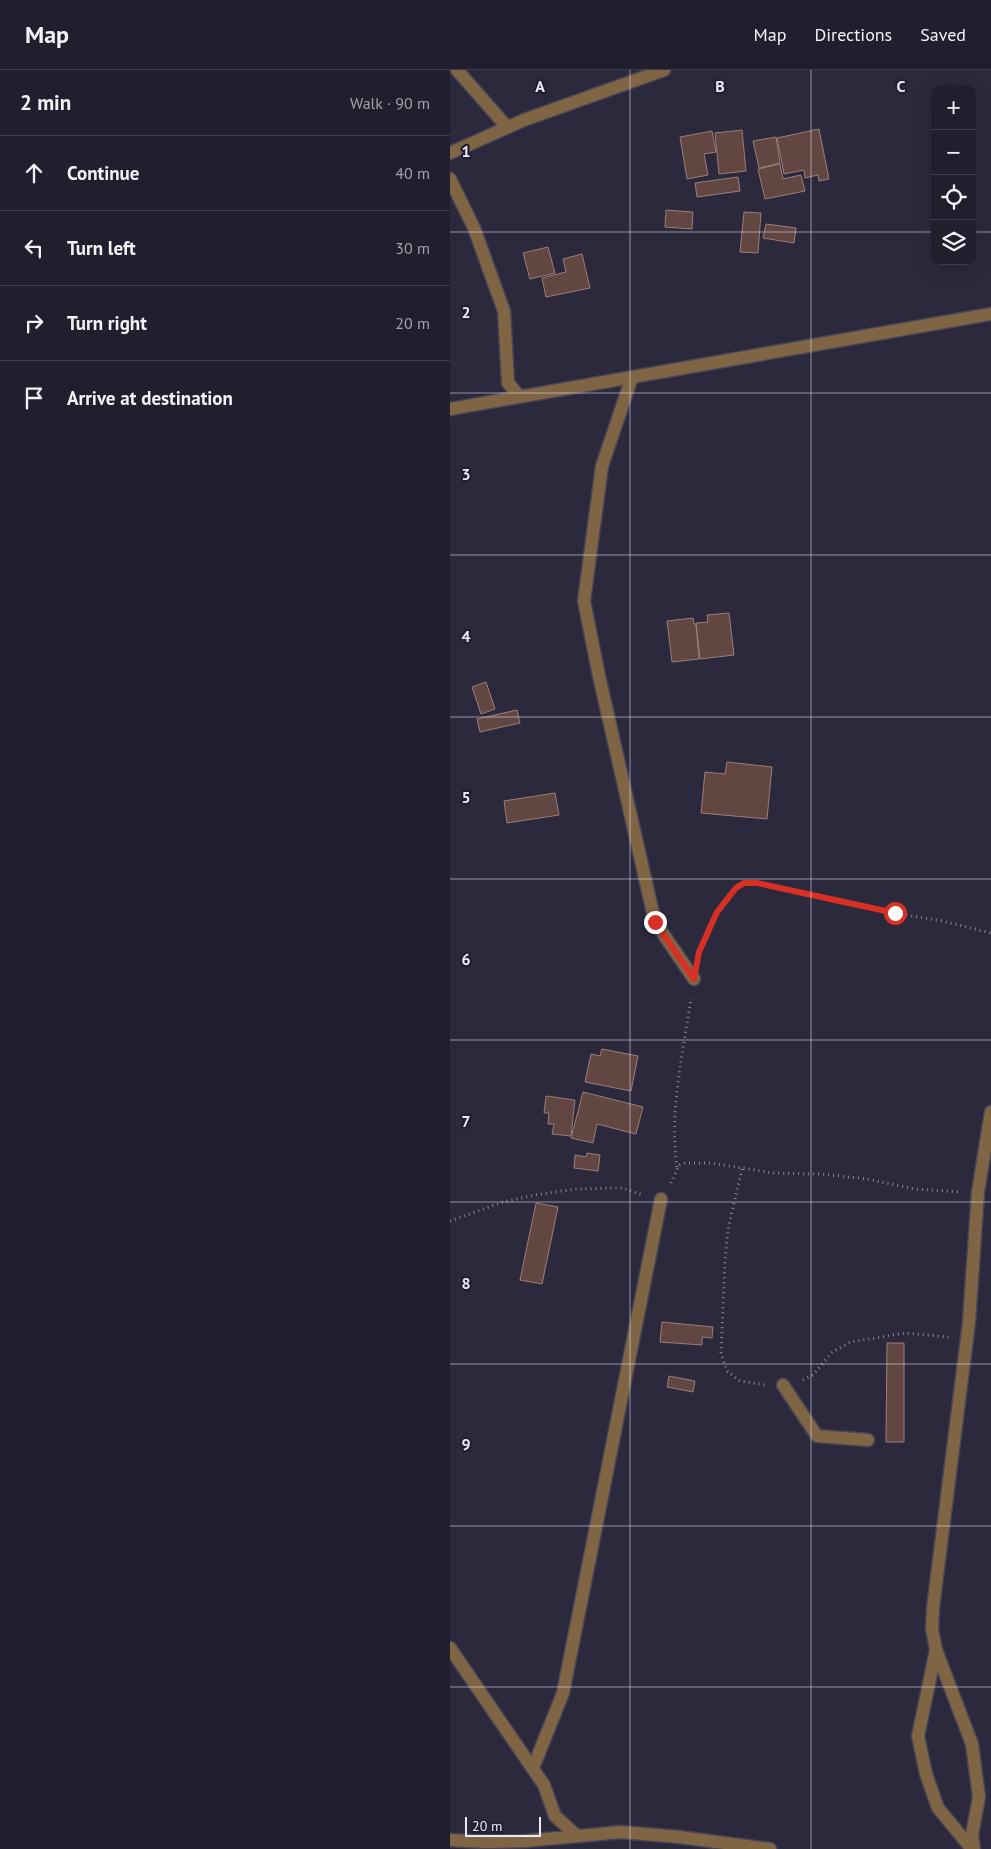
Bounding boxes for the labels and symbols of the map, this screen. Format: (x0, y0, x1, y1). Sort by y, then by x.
text: A (535, 76, 545, 96)
text: B (715, 76, 725, 96)
text: C (897, 76, 906, 96)
text: 1 (461, 141, 471, 161)
text: 2 (461, 302, 471, 322)
text: 3 (461, 464, 471, 484)
text: 4 (461, 626, 471, 646)
text: 5 (461, 787, 471, 807)
route start (884, 902, 907, 925)
route end (644, 911, 667, 934)
text: 6 (461, 949, 471, 969)
text: 7 (461, 1111, 471, 1131)
text: 8 (461, 1273, 471, 1293)
text: 9 (461, 1434, 471, 1454)
scale bar (465, 1814, 541, 1837)

